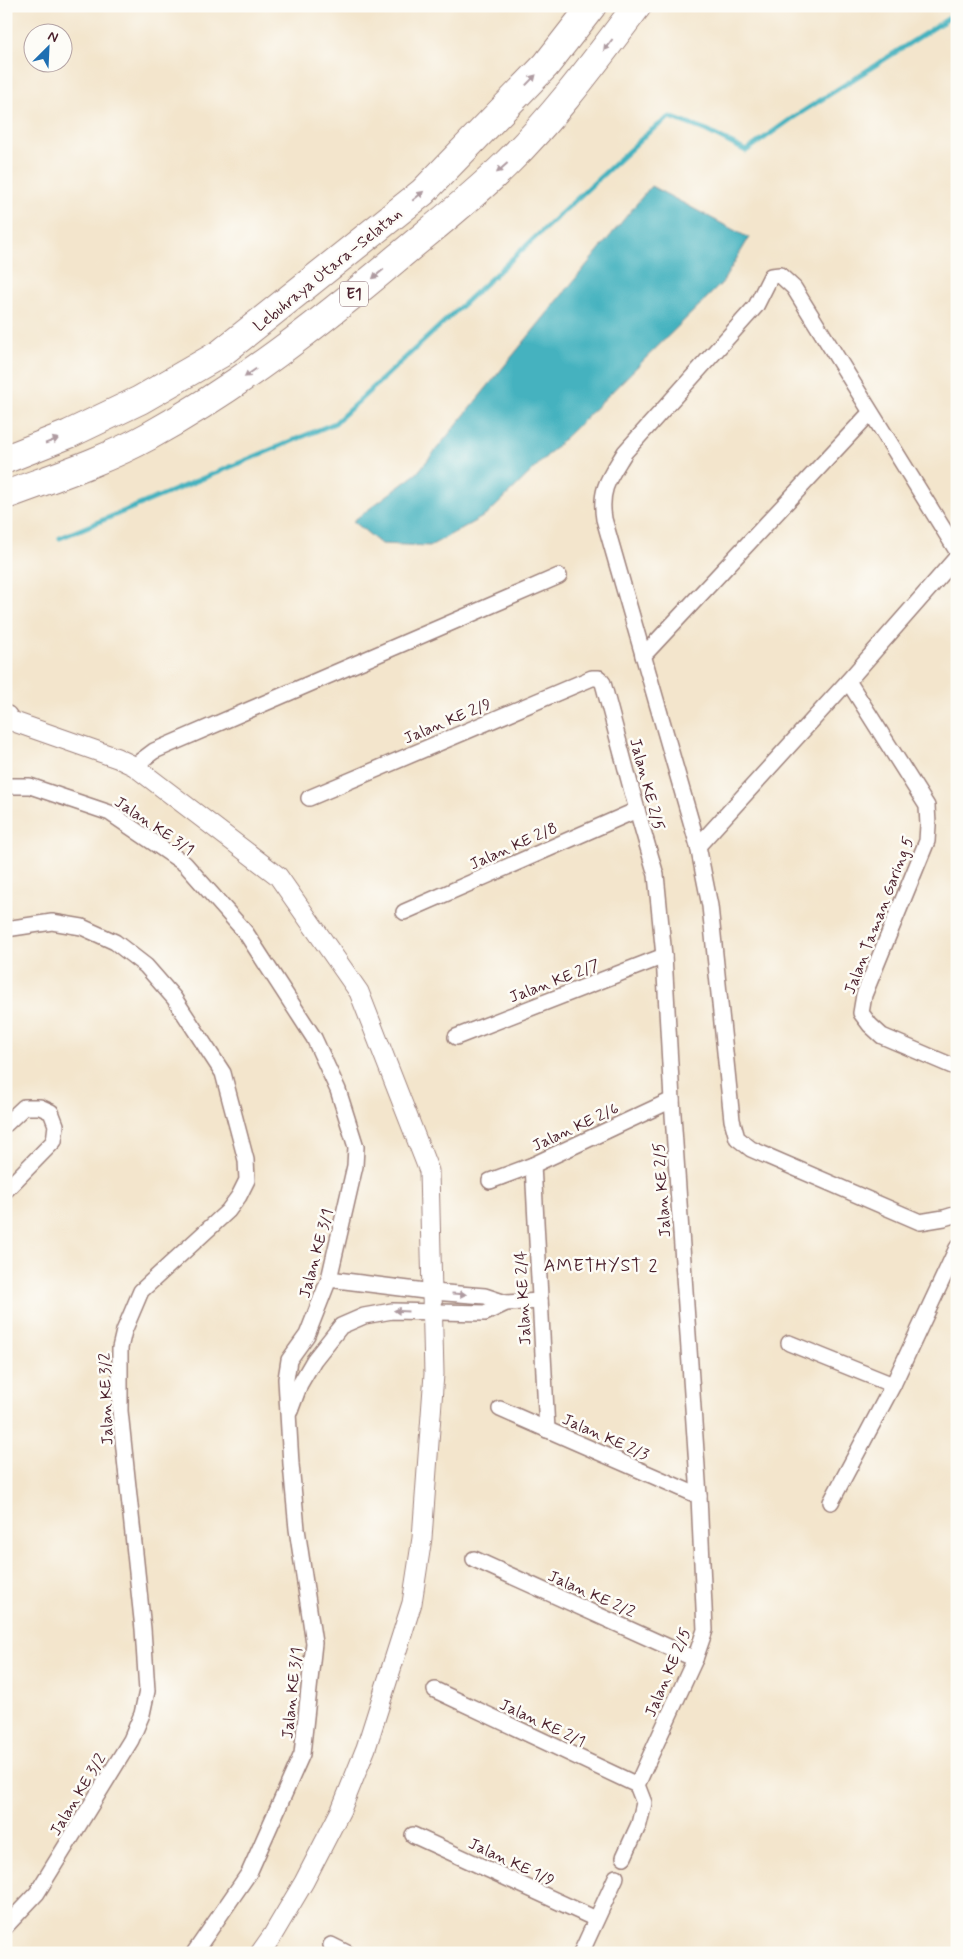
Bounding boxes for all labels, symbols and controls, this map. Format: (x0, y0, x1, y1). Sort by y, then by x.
north arrow (22, 22, 72, 72)
text: N (45, 27, 61, 47)
one-way arrow (602, 38, 613, 51)
one-way arrow (525, 75, 537, 87)
one-way arrow (496, 162, 508, 174)
one-way arrow (411, 191, 424, 202)
street label: Lebuhraya Utara–Selatan (249, 204, 407, 337)
one-way arrow (372, 268, 385, 279)
road number: E1 (340, 282, 368, 306)
one-way arrow (243, 368, 257, 378)
one-way arrow (45, 437, 60, 445)
street label: Jalan KE 2/9 (401, 693, 495, 749)
street label: Jalan KE 2/5 (624, 736, 669, 833)
street label: Jalan KE 3/1 (110, 792, 198, 861)
street label: Jalan KE 2/8 (466, 818, 561, 875)
street label: Jalan Taman Garing 5 (840, 834, 919, 997)
street label: Jalan KE 2/7 (506, 954, 603, 1008)
street label: Jalan KE 2/6 (529, 1098, 622, 1157)
street label: Jalan KE 2/5 (649, 1142, 676, 1238)
street label: Jalan KE 3/1 (294, 1206, 338, 1300)
street label: Jalan KE 2/4 (511, 1250, 536, 1346)
district label: AMETHYST 2 (544, 1254, 658, 1278)
one-way arrow (451, 1290, 467, 1298)
one-way arrow (393, 1307, 409, 1315)
street label: Jalan KE 3/2 (94, 1352, 119, 1446)
street label: Jalan KE 2/3 (559, 1409, 652, 1466)
street label: Jalan KE 2/2 (545, 1566, 638, 1623)
street label: Jalan KE 2/5 (640, 1625, 697, 1720)
street label: Jalan KE 3/1 (277, 1646, 308, 1740)
street label: Jalan KE 2/1 (496, 1694, 589, 1752)
street label: Jalan KE 3/2 (45, 1750, 111, 1840)
street label: Jalan KE 1/9 (465, 1833, 558, 1891)

